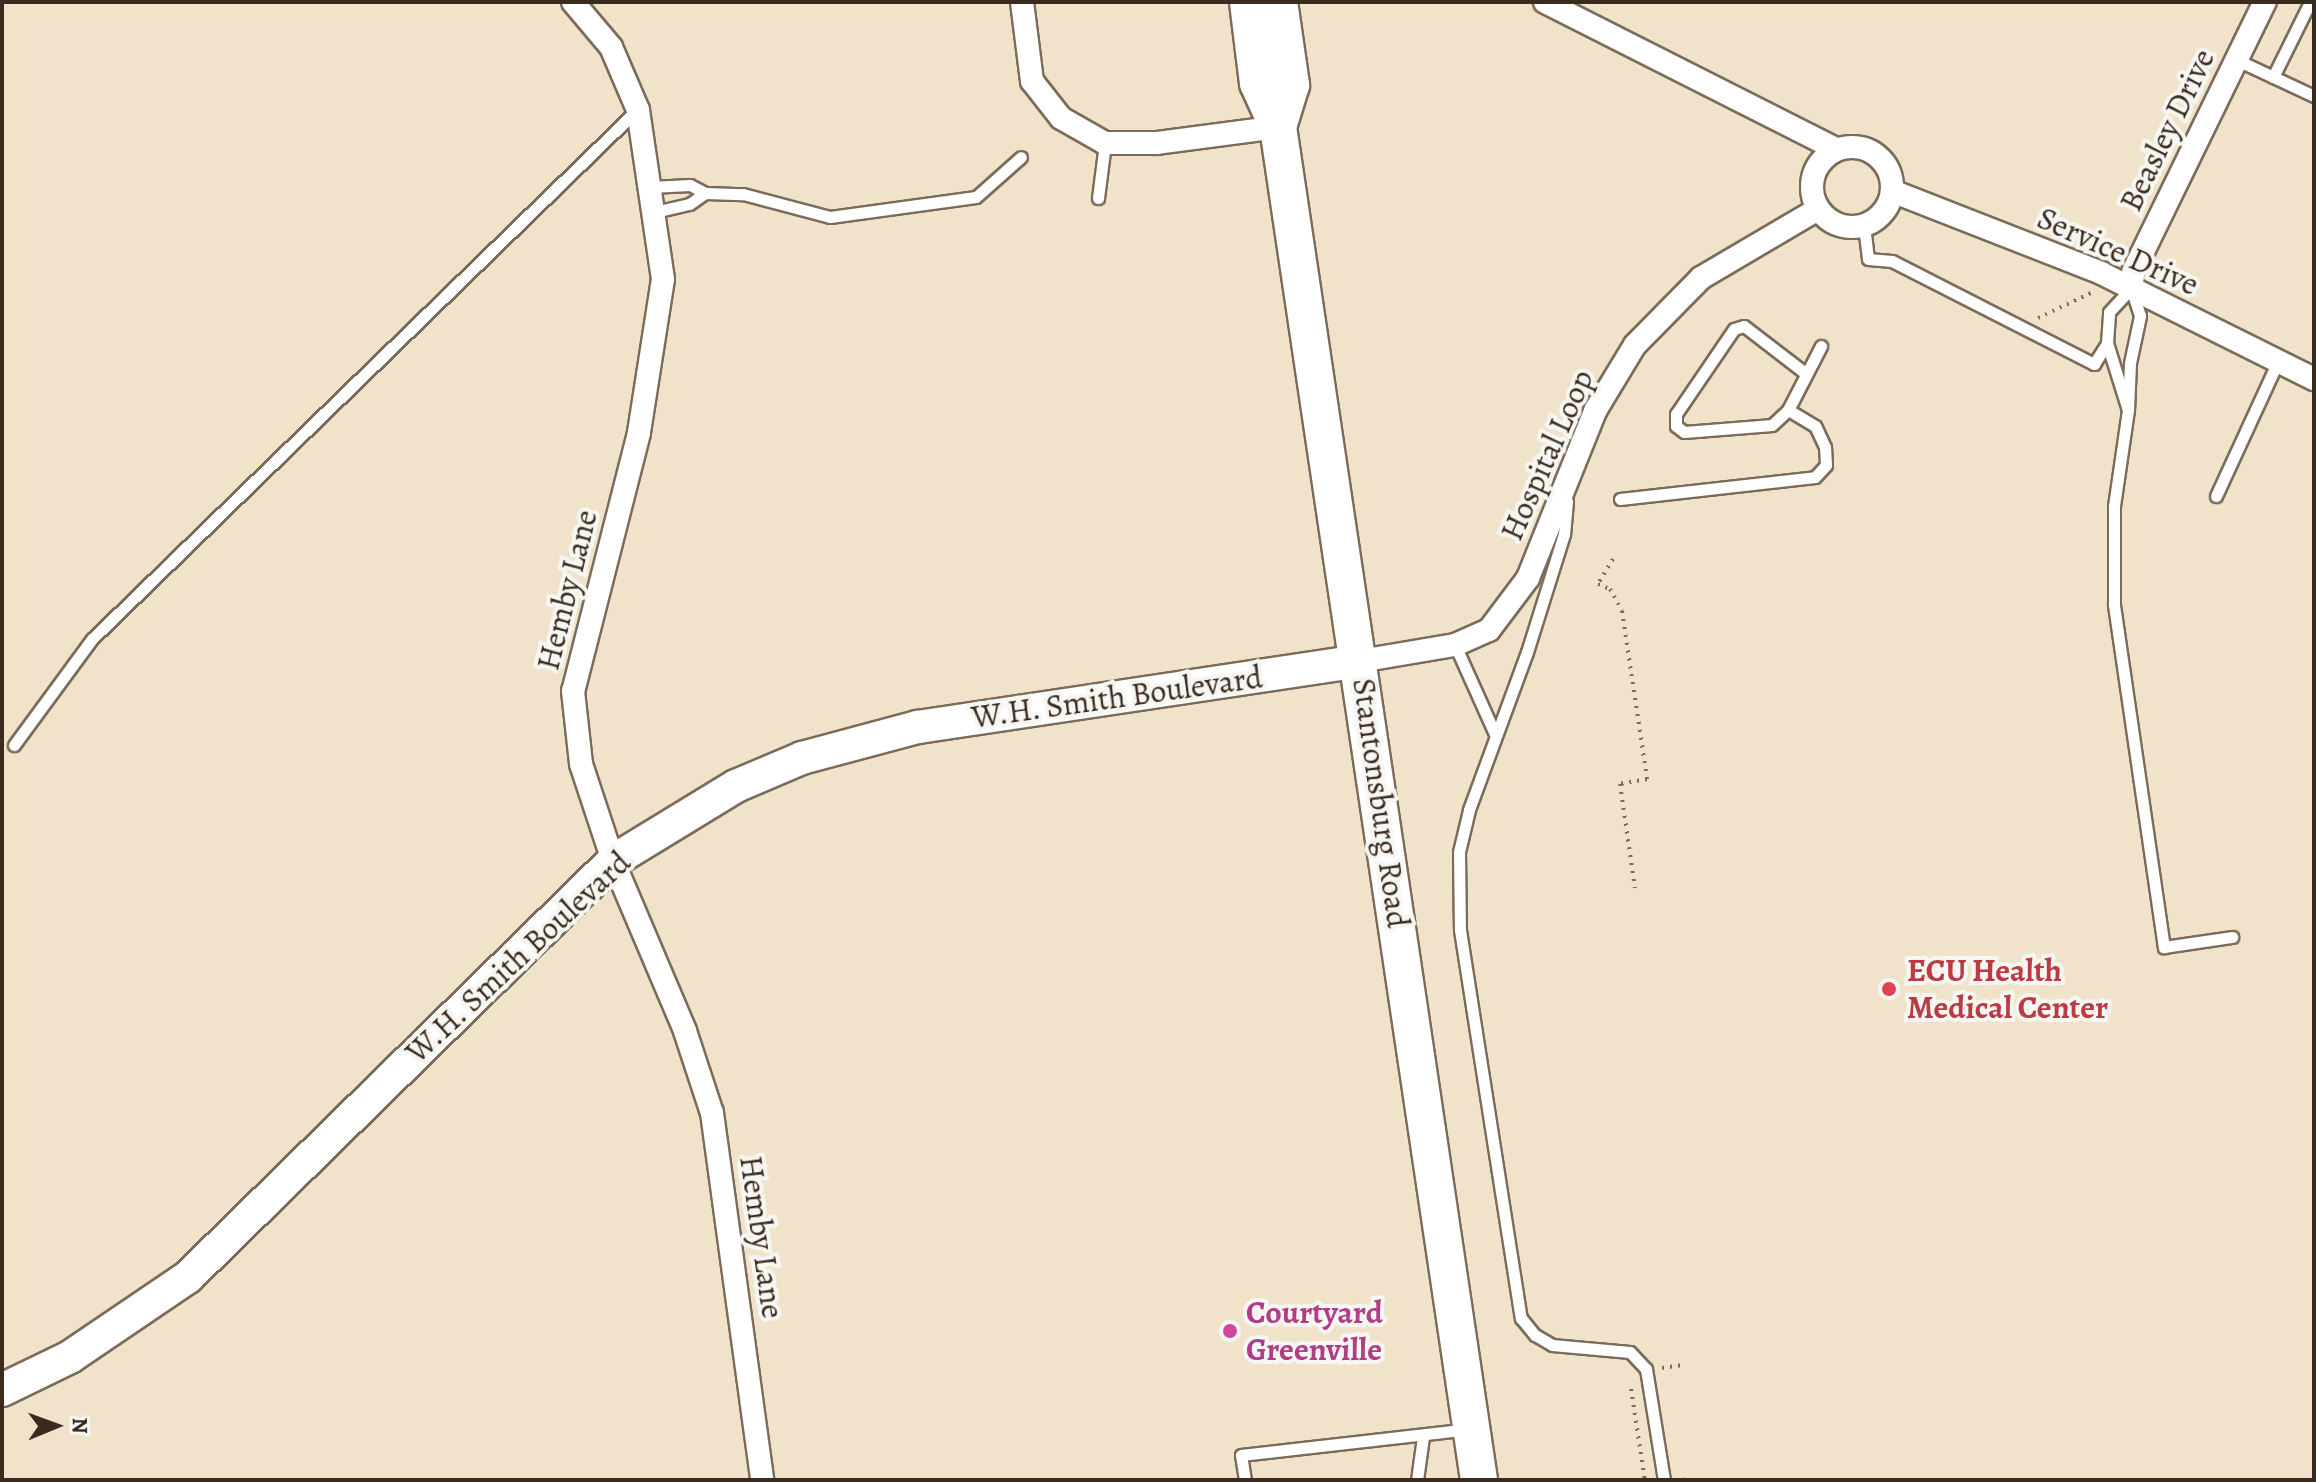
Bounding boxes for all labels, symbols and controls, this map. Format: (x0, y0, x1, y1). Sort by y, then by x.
street label: Beasley Drive (2111, 43, 2223, 217)
street label: Service Drive (2032, 198, 2204, 304)
street label: Hospital Loop (1492, 364, 1602, 546)
street label: Hemby Lane (529, 506, 605, 674)
street label: W.H. Smith Boulevard (969, 658, 1265, 736)
street label: Stantonsburg Road (1344, 676, 1418, 930)
street label: W.H. Smith Boulevard (397, 843, 639, 1071)
place label: ECU Health Medical Center (1907, 952, 2108, 1027)
marker: ECU Health Medical Center (1878, 978, 1900, 1000)
street label: Hemby Lane (732, 1153, 792, 1321)
place label: Courtyard Greenville (1246, 1294, 1383, 1369)
marker: Courtyard Greenville (1221, 1322, 1239, 1340)
north arrow (16, 1386, 96, 1466)
text: N (65, 1417, 95, 1434)

